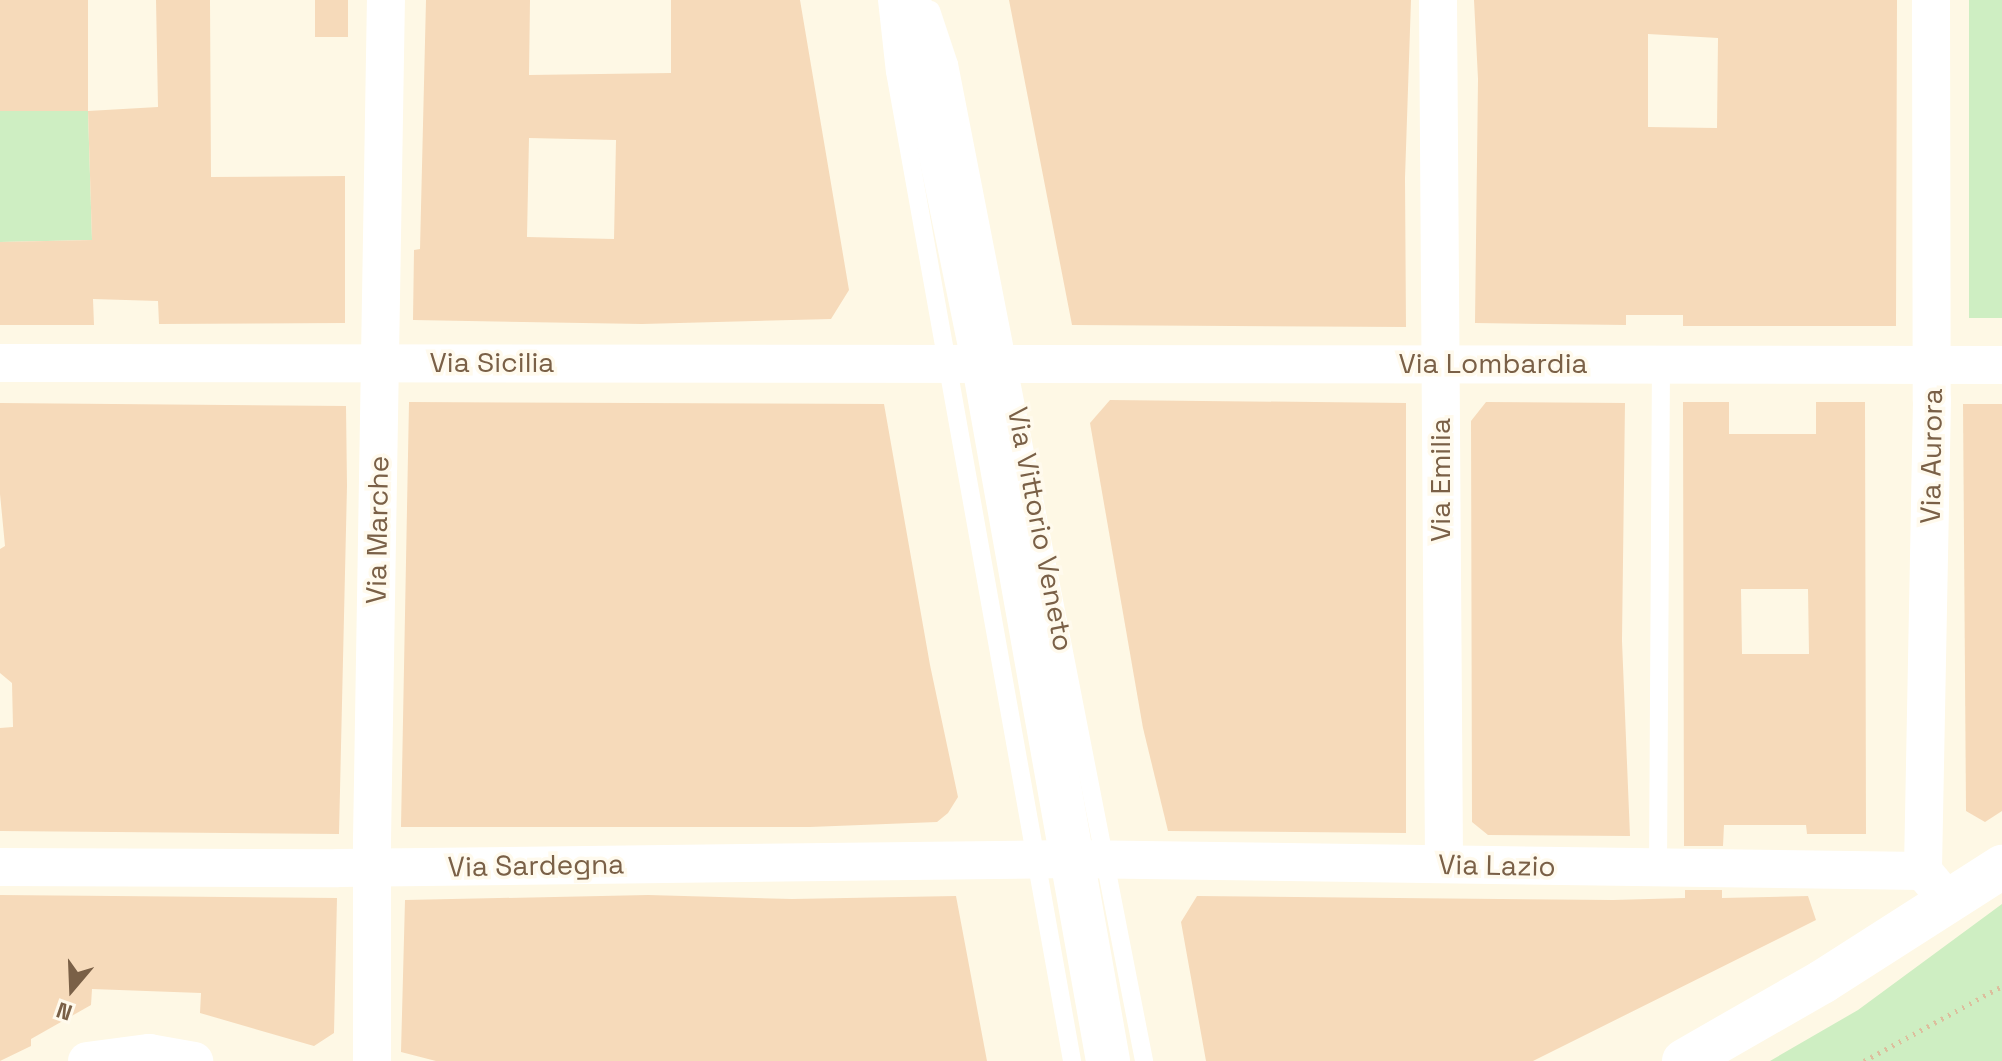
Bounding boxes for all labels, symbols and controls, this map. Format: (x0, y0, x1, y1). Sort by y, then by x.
street label: Via Sicilia (430, 345, 554, 379)
street label: Via Lombardia (1398, 346, 1588, 380)
street label: Via Aurora (1913, 388, 1949, 524)
street label: Via Vittorio Veneto (1001, 404, 1081, 654)
street label: Via Emilia (1423, 418, 1457, 542)
street label: Via Marche (359, 456, 395, 604)
street label: Via Sardegna (447, 847, 625, 883)
street label: Via Lazio (1438, 847, 1556, 883)
north arrow (32, 949, 112, 1029)
text: N (53, 996, 76, 1027)

